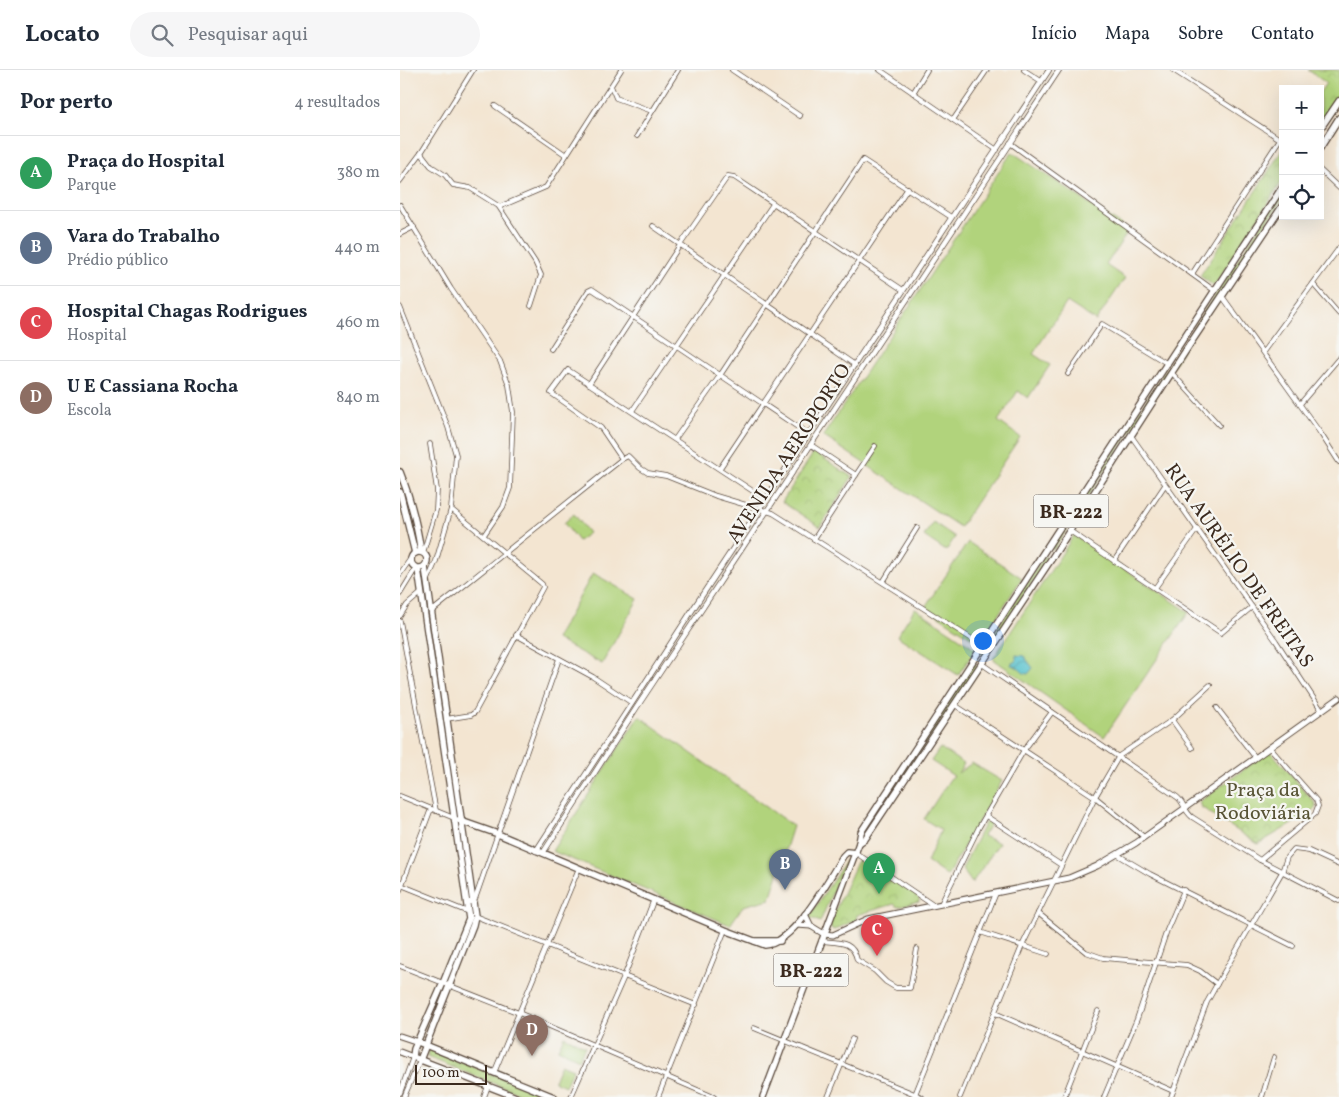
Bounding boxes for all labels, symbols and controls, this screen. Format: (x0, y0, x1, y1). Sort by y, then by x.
search box (130, 12, 480, 57)
text: Locato (25, 18, 100, 52)
icon: search (148, 21, 176, 49)
text: Pesquisar aqui (188, 22, 308, 48)
text: Início (1031, 22, 1077, 47)
text: Mapa (1105, 22, 1150, 47)
text: Sobre (1178, 22, 1223, 47)
text: Contato (1251, 22, 1314, 47)
map controls (1279, 85, 1324, 220)
button: + (1279, 85, 1324, 130)
text: Por perto (20, 88, 113, 117)
text: 4 resultados (294, 92, 380, 114)
button: − (1279, 130, 1324, 175)
text: Praça do Hospital (67, 149, 225, 175)
text: A (30, 162, 42, 184)
text: 380 m (337, 162, 380, 184)
text: Parque (67, 175, 116, 197)
button: locate (1279, 175, 1324, 220)
text: Vara do Trabalho (67, 224, 220, 250)
text: B (31, 237, 41, 259)
text: 440 m (334, 237, 380, 259)
text: Prédio público (67, 250, 168, 272)
text: Hospital Chagas Rodrigues (67, 299, 308, 325)
text: C (31, 312, 41, 334)
text: 460 m (336, 312, 380, 334)
text: Hospital (67, 325, 127, 347)
street label: AVENIDA AEROPORTO (721, 358, 859, 550)
text: U E Cassiana Rocha (67, 374, 238, 400)
text: D (30, 387, 42, 409)
text: 840 m (336, 387, 380, 409)
text: Escola (67, 400, 112, 422)
street label: RUA AURÉLIO DE FREITAS (1157, 458, 1320, 674)
road number: BR-222 (1034, 494, 1108, 528)
your location (970, 628, 996, 654)
park label: Praça da Rodoviária (1215, 777, 1311, 828)
pin: B (769, 849, 801, 890)
pin: A (863, 853, 895, 894)
pin: C (861, 915, 893, 956)
road number: BR-222 (774, 954, 848, 986)
pin: D (516, 1015, 548, 1056)
scale bar (415, 1062, 488, 1085)
text: 100 m (422, 1064, 460, 1083)

